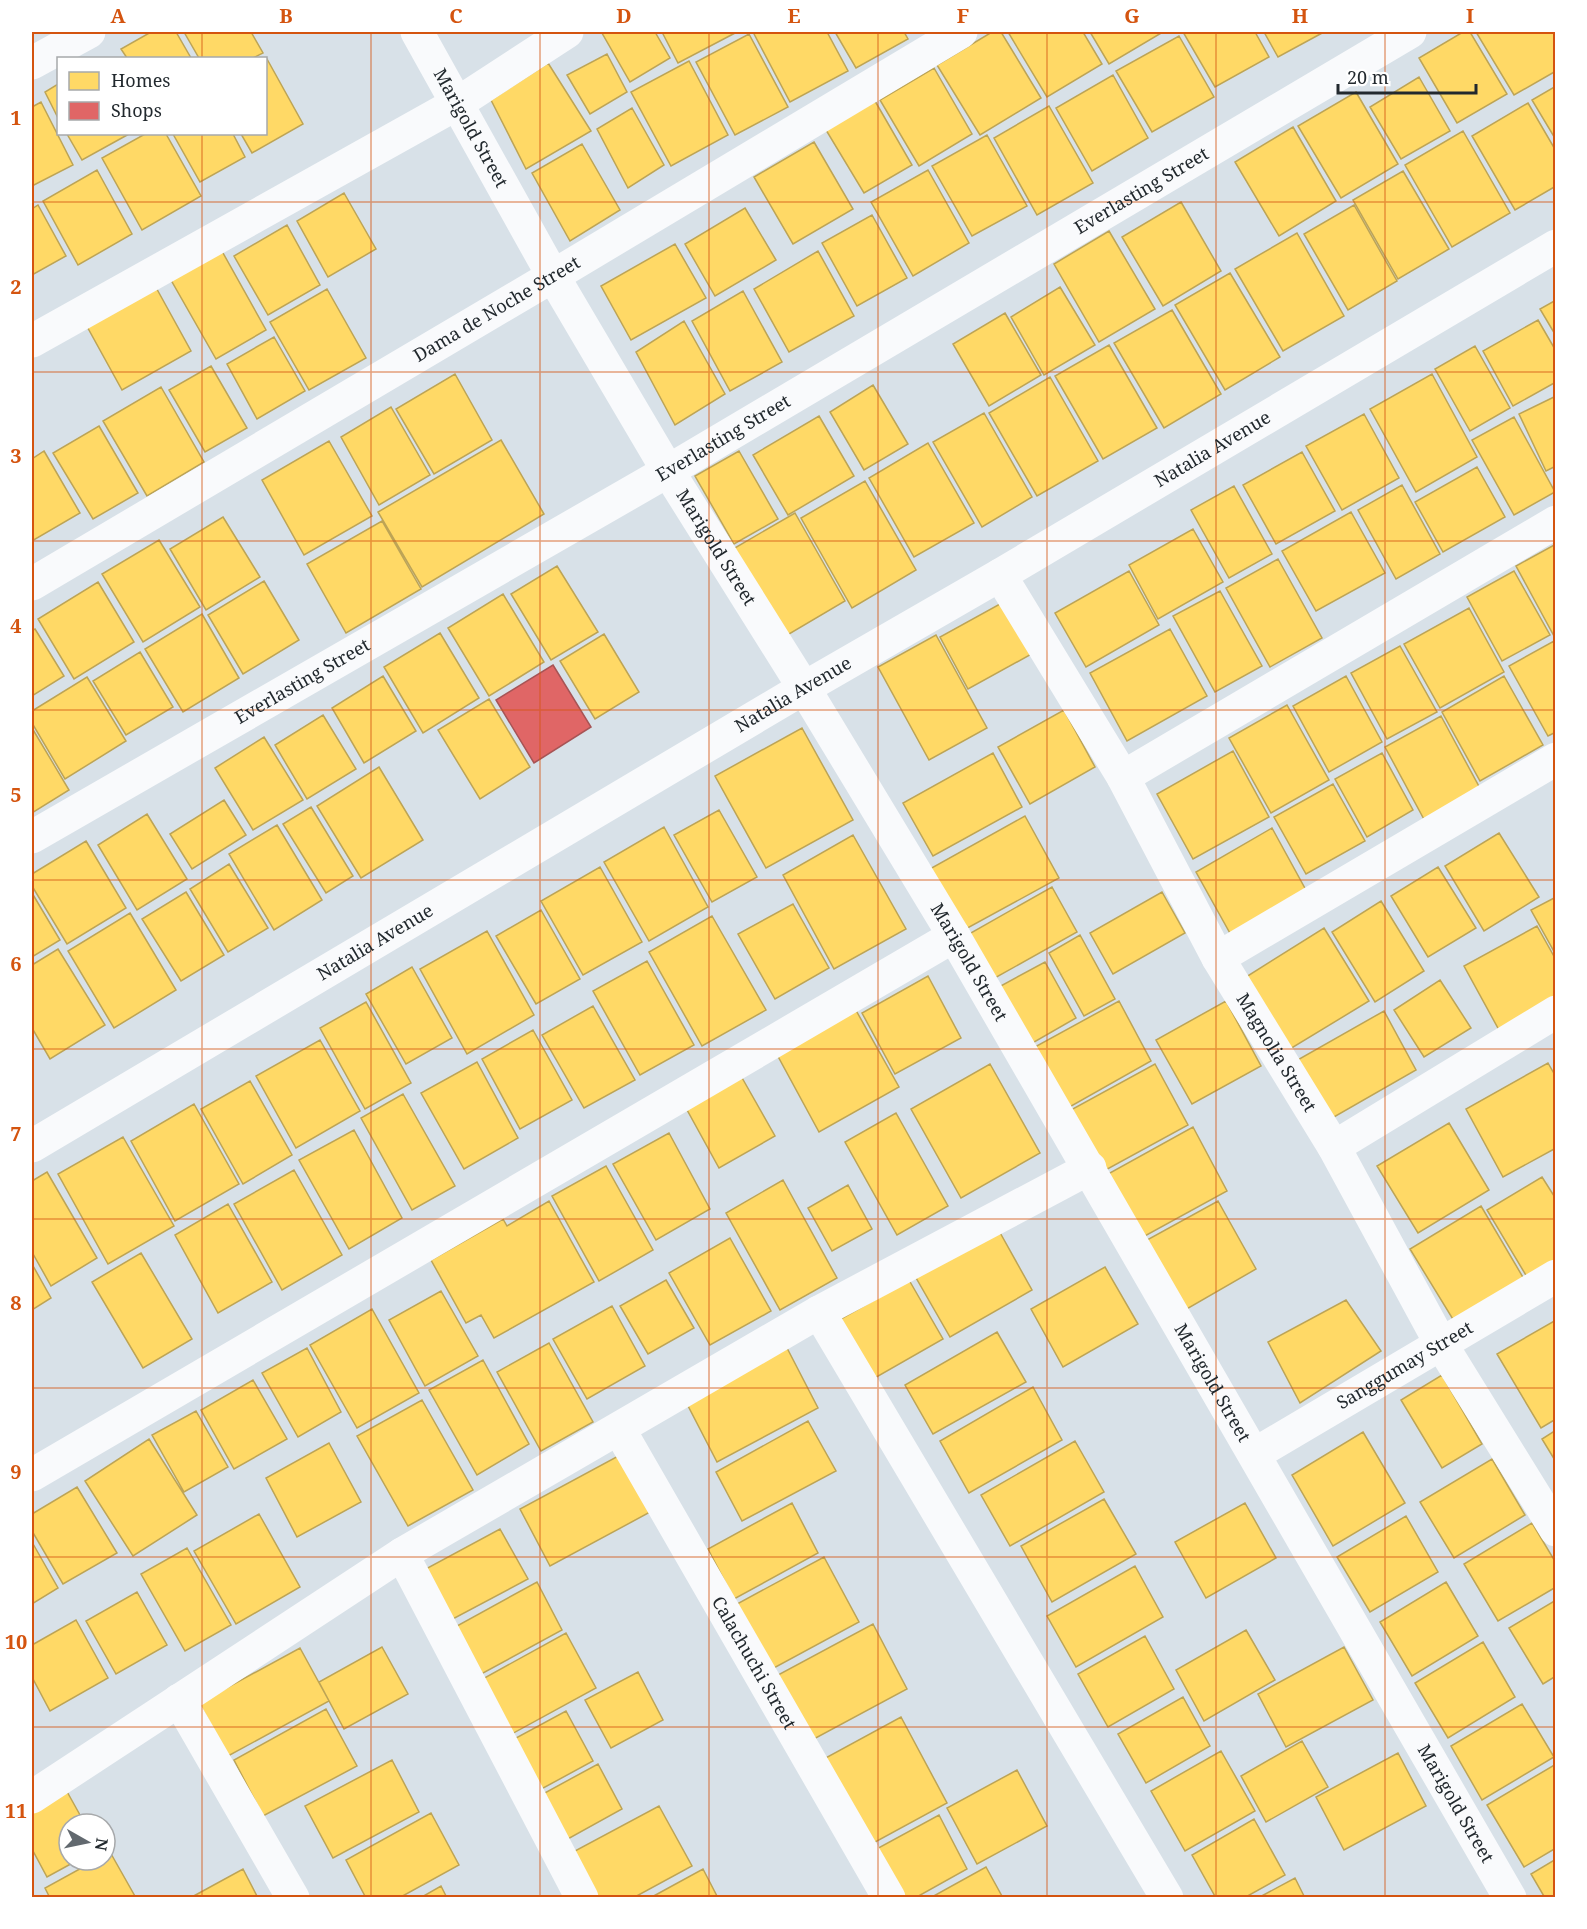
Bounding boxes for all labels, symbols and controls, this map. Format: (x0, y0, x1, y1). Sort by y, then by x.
text: A (110, 2, 126, 29)
text: B (279, 2, 293, 29)
text: C (449, 2, 463, 29)
text: D (616, 2, 632, 29)
text: E (787, 2, 801, 29)
text: F (957, 2, 969, 29)
text: G (1124, 2, 1140, 29)
text: H (1292, 2, 1308, 29)
text: I (1466, 2, 1474, 29)
legend (57, 57, 267, 135)
scale bar (1338, 57, 1476, 95)
street label: Marigold Street (429, 64, 514, 192)
text: 20 m (1347, 65, 1389, 89)
text: Homes (111, 68, 170, 92)
text: Shops (111, 98, 162, 122)
text: 1 (10, 104, 22, 131)
street label: Everlasting Street (1070, 141, 1213, 239)
street label: Dama de Noche Street (409, 250, 584, 367)
text: 2 (10, 273, 22, 300)
street label: Everlasting Street (651, 388, 794, 486)
street label: Natalia Avenue (1150, 405, 1275, 492)
text: 3 (10, 442, 22, 469)
street label: Marigold Street (671, 484, 762, 610)
text: 4 (10, 612, 22, 639)
street label: Everlasting Street (230, 632, 374, 729)
street label: Natalia Avenue (730, 650, 855, 737)
text: 5 (10, 781, 22, 808)
street label: Natalia Avenue (312, 898, 437, 985)
street label: Marigold Street (926, 898, 1014, 1025)
text: 6 (10, 950, 22, 977)
street label: Magnolia Street (1231, 988, 1323, 1116)
text: 7 (10, 1120, 22, 1147)
text: 8 (10, 1289, 22, 1316)
street label: Sanggumay Street (1332, 1315, 1477, 1414)
street label: Marigold Street (1169, 1319, 1257, 1446)
text: 9 (10, 1458, 22, 1485)
street label: Calachuchi Street (707, 1592, 802, 1733)
text: 10 (5, 1628, 27, 1655)
street label: Marigold Street (1413, 1740, 1500, 1867)
text: 11 (5, 1797, 27, 1824)
north arrow (57, 1812, 117, 1872)
text: N (90, 1836, 114, 1853)

